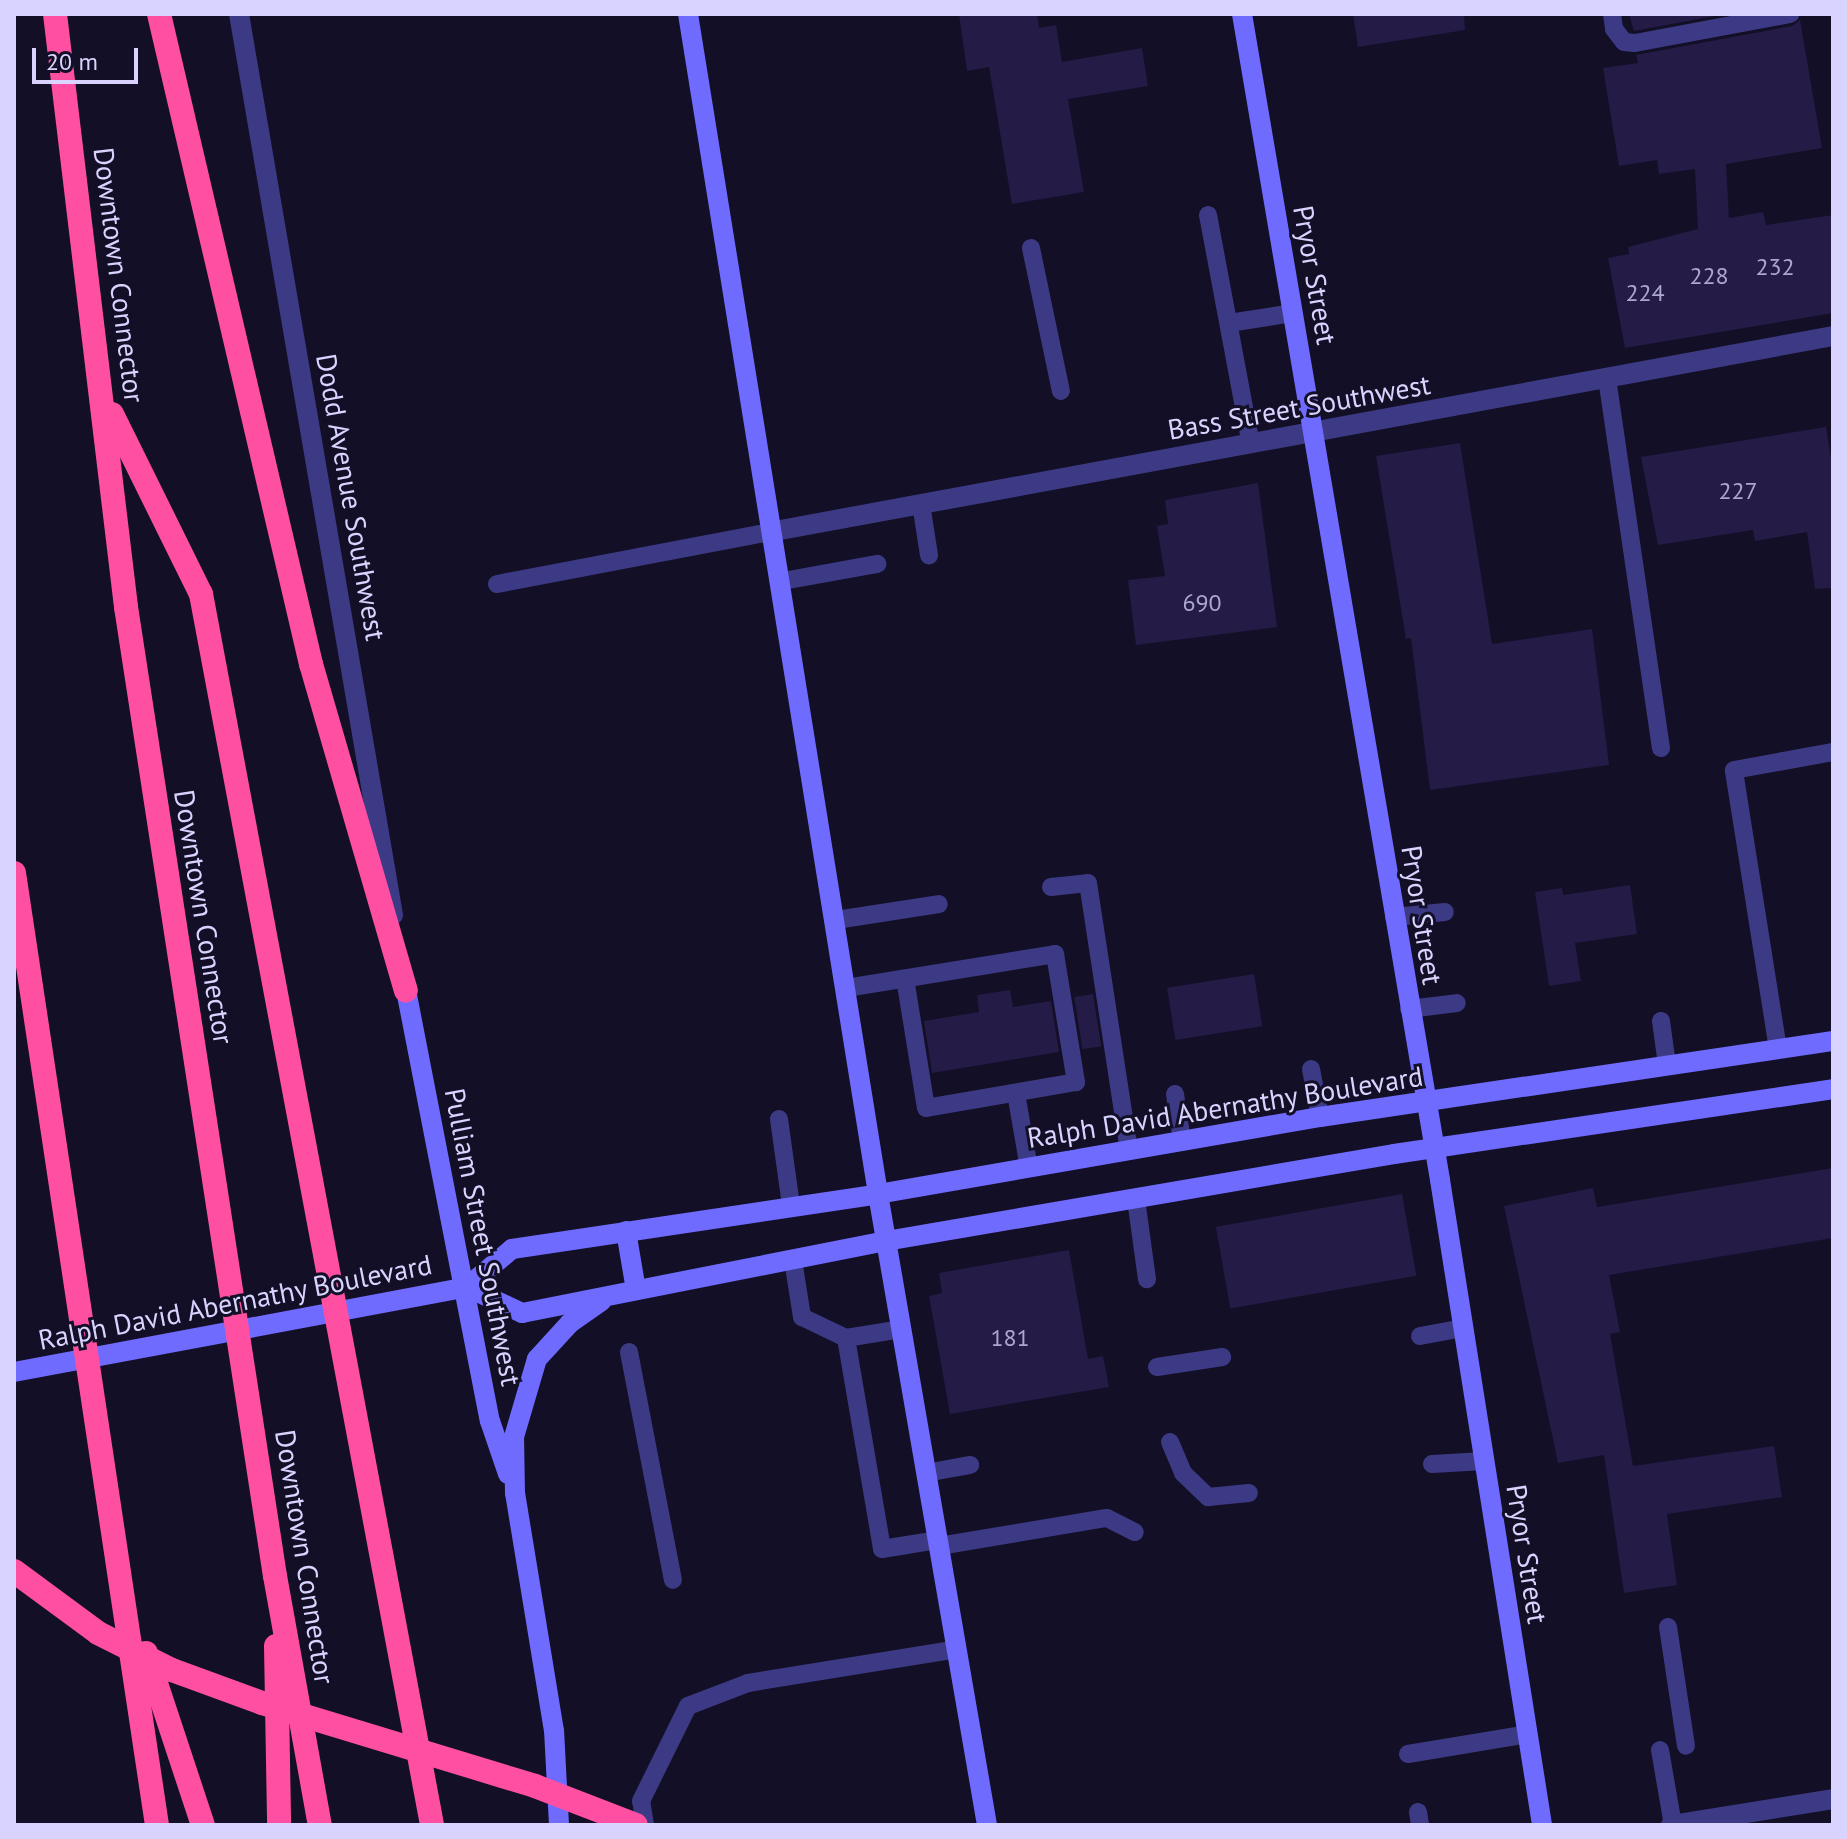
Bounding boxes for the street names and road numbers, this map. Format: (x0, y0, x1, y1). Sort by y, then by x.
street label: Downtown Connector (87, 145, 151, 405)
street label: Pryor Street (1286, 203, 1344, 347)
street label: Dodd Avenue Southwest (309, 351, 393, 643)
street label: Bass Street Southwest (1165, 367, 1433, 447)
street label: Downtown Connector (167, 787, 241, 1047)
street label: Pryor Street (1394, 843, 1450, 987)
street label: Ralph David Abernathy Boulevard (1024, 1059, 1426, 1155)
street label: Pulliam Street Southwest (438, 1085, 528, 1389)
street label: Ralph David Abernathy Boulevard (34, 1247, 436, 1357)
street label: Downtown Connector (268, 1427, 342, 1687)
street label: Pryor Street (1499, 1482, 1555, 1626)

